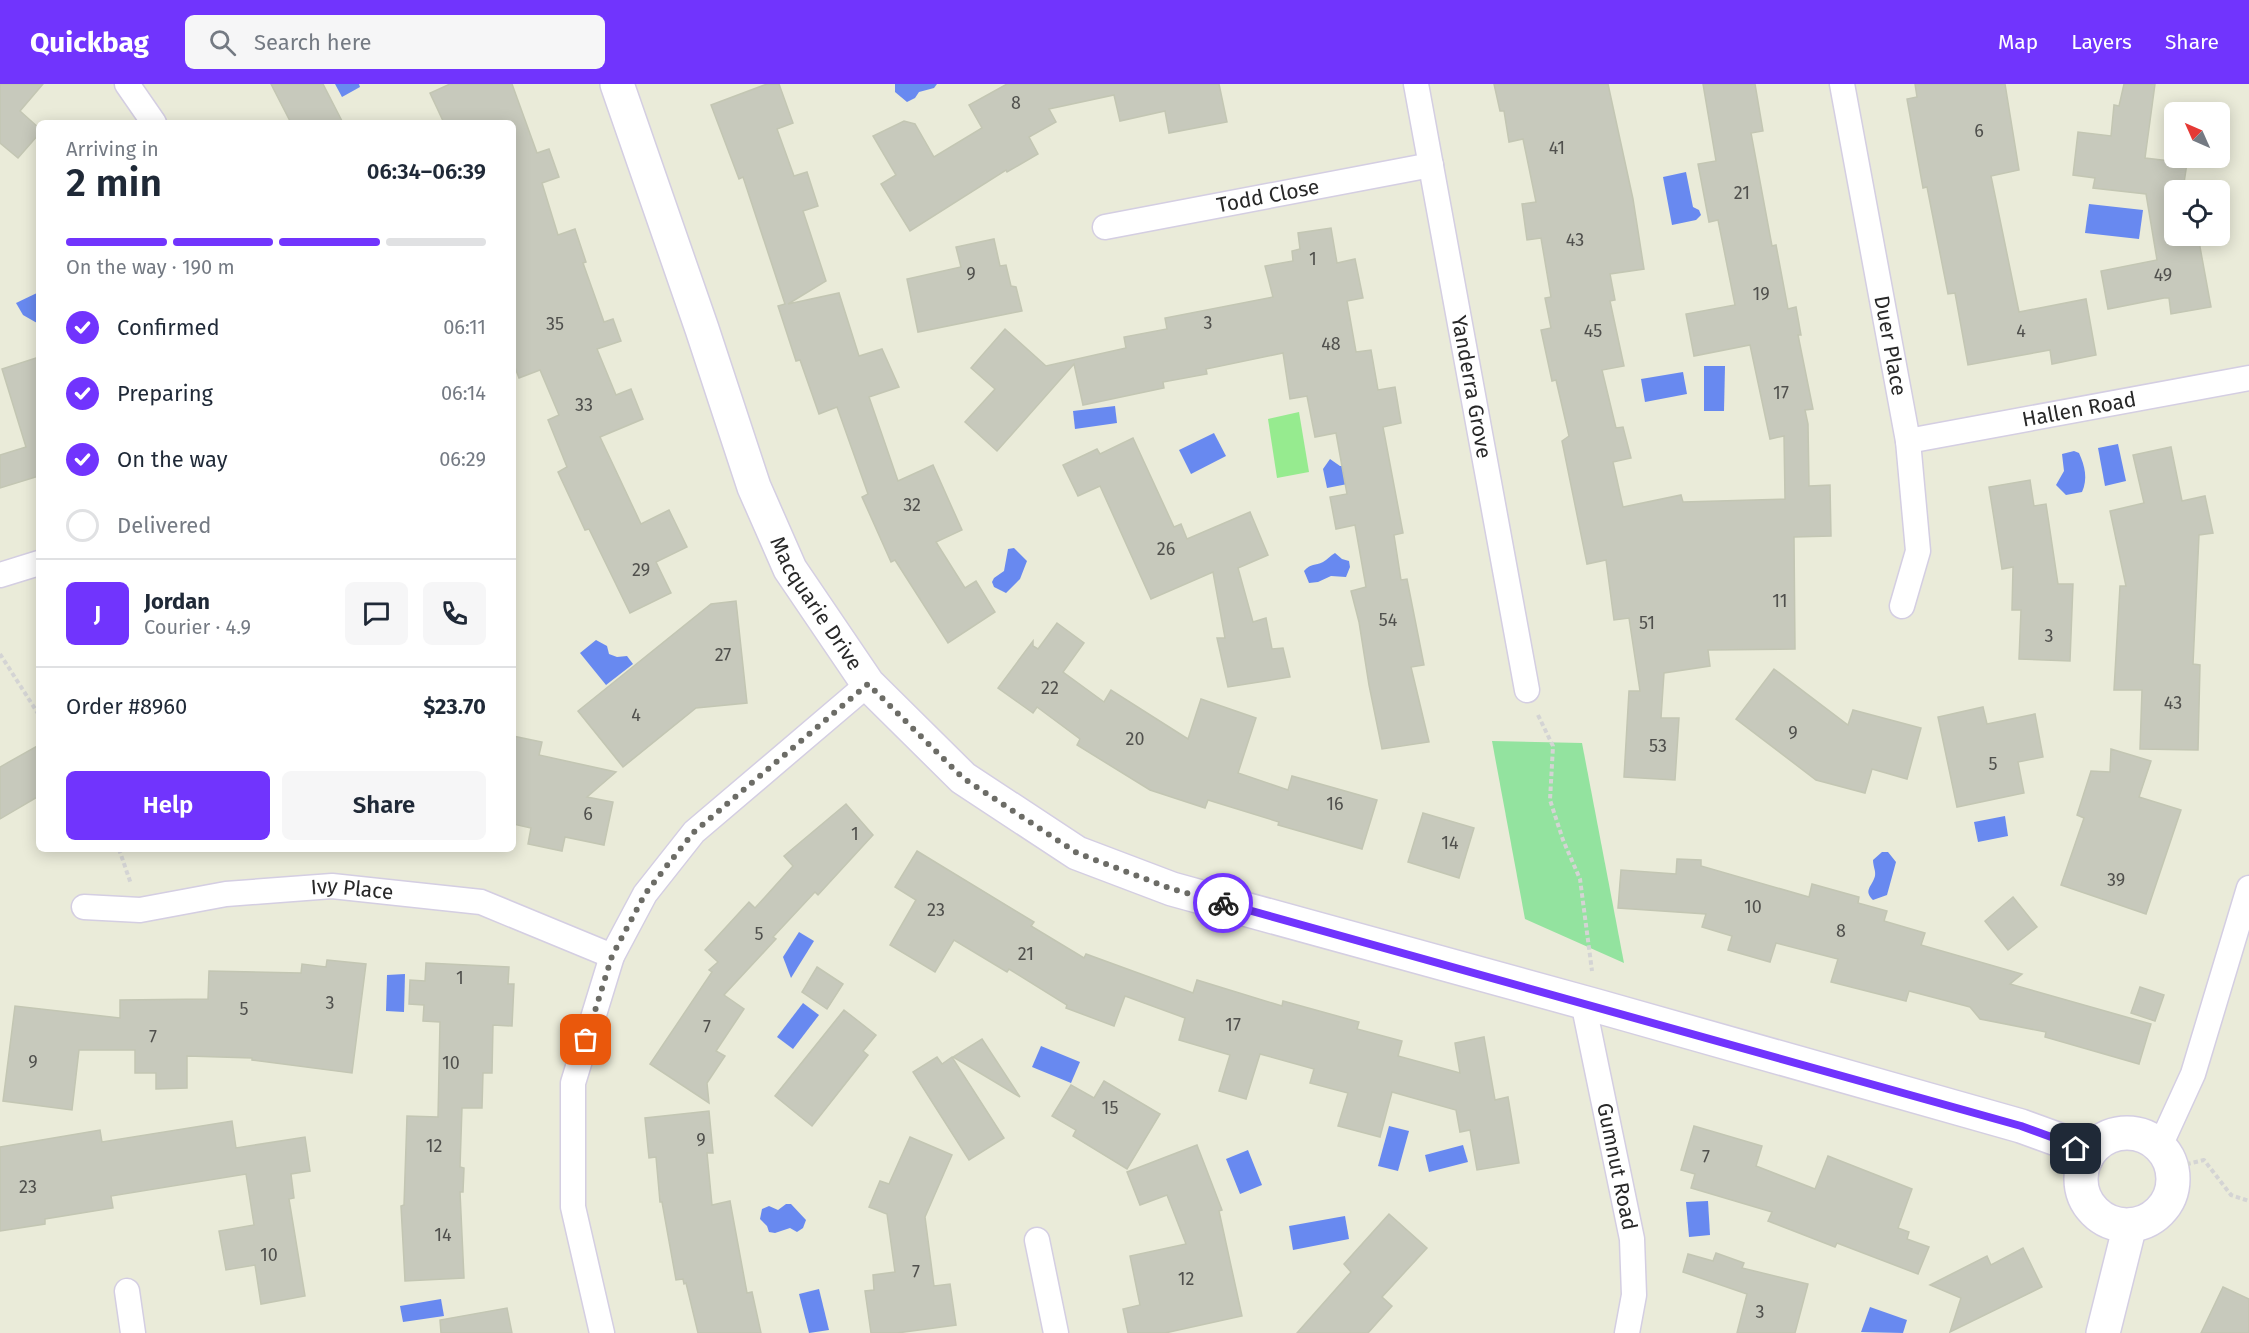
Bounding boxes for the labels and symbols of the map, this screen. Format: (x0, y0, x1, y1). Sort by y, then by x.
house number: 8 (1011, 92, 1021, 114)
north arrow (2164, 102, 2230, 168)
house number: 6 (1974, 120, 1984, 142)
house number: 41 (1549, 137, 1565, 159)
street label: Todd Close (1215, 174, 1322, 218)
house number: 21 (1734, 182, 1750, 204)
house number: 43 (1566, 229, 1584, 251)
house number: 1 (1309, 248, 1317, 270)
house number: 9 (966, 263, 976, 285)
house number: 49 (2154, 264, 2172, 286)
house number: 19 (1752, 283, 1770, 305)
street label: Duer Place (1868, 293, 1912, 398)
house number: 3 (1204, 312, 1212, 334)
house number: 35 (546, 313, 564, 335)
street label: Yanderra Grove (1446, 313, 1497, 461)
house number: 45 (1584, 320, 1602, 342)
house number: 4 (2016, 320, 2026, 342)
house number: 48 (1321, 333, 1341, 355)
house number: 17 (1773, 382, 1789, 404)
street label: Hallen Road (2020, 386, 2138, 433)
house number: 33 (575, 394, 593, 416)
house number: 32 (903, 494, 921, 516)
street label: Macquarie Drive (764, 532, 868, 675)
house number: 26 (1157, 538, 1175, 560)
house number: 29 (632, 559, 650, 581)
house number: 11 (1772, 590, 1788, 612)
house number: 54 (1379, 609, 1398, 631)
house number: 51 (1639, 612, 1655, 634)
house number: 3 (2045, 625, 2053, 647)
house number: 27 (715, 644, 731, 666)
house number: 22 (1041, 677, 1059, 699)
house number: 43 (2164, 692, 2182, 714)
house number: 4 (631, 704, 641, 726)
house number: 9 (1788, 722, 1798, 744)
house number: 20 (1126, 728, 1144, 750)
house number: 53 (1649, 735, 1667, 757)
house number: 5 (1988, 753, 1998, 775)
house number: 16 (1326, 793, 1344, 815)
house number: 6 (583, 803, 593, 825)
house number: 1 (851, 823, 859, 845)
house number: 14 (1441, 832, 1459, 854)
house number: 39 (2107, 869, 2125, 891)
street label: Ivy Place (310, 873, 395, 906)
courier (1193, 873, 1253, 933)
house number: 10 (1744, 896, 1762, 918)
house number: 23 (927, 899, 945, 921)
house number: 8 (1836, 920, 1846, 942)
house number: 5 (754, 923, 764, 945)
house number: 21 (1018, 943, 1034, 965)
house number: 1 (456, 967, 464, 989)
house number: 3 (326, 992, 334, 1014)
house number: 5 (239, 998, 249, 1020)
pin (560, 1014, 611, 1065)
house number: 17 (1225, 1014, 1241, 1036)
house number: 7 (703, 1016, 711, 1038)
house number: 7 (149, 1026, 157, 1048)
house number: 9 (28, 1051, 38, 1073)
house number: 10 (442, 1052, 460, 1074)
house number: 15 (1102, 1097, 1118, 1119)
street label: Gumnut Road (1591, 1100, 1643, 1233)
pin (2050, 1123, 2101, 1174)
house number: 9 (696, 1129, 706, 1151)
house number: 12 (426, 1135, 442, 1157)
house number: 7 (1702, 1146, 1710, 1168)
house number: 23 (19, 1176, 37, 1198)
house number: 14 (434, 1224, 452, 1246)
house number: 10 (260, 1244, 278, 1266)
house number: 7 (912, 1261, 920, 1283)
house number: 12 (1178, 1268, 1194, 1290)
house number: 3 (1756, 1301, 1764, 1323)

